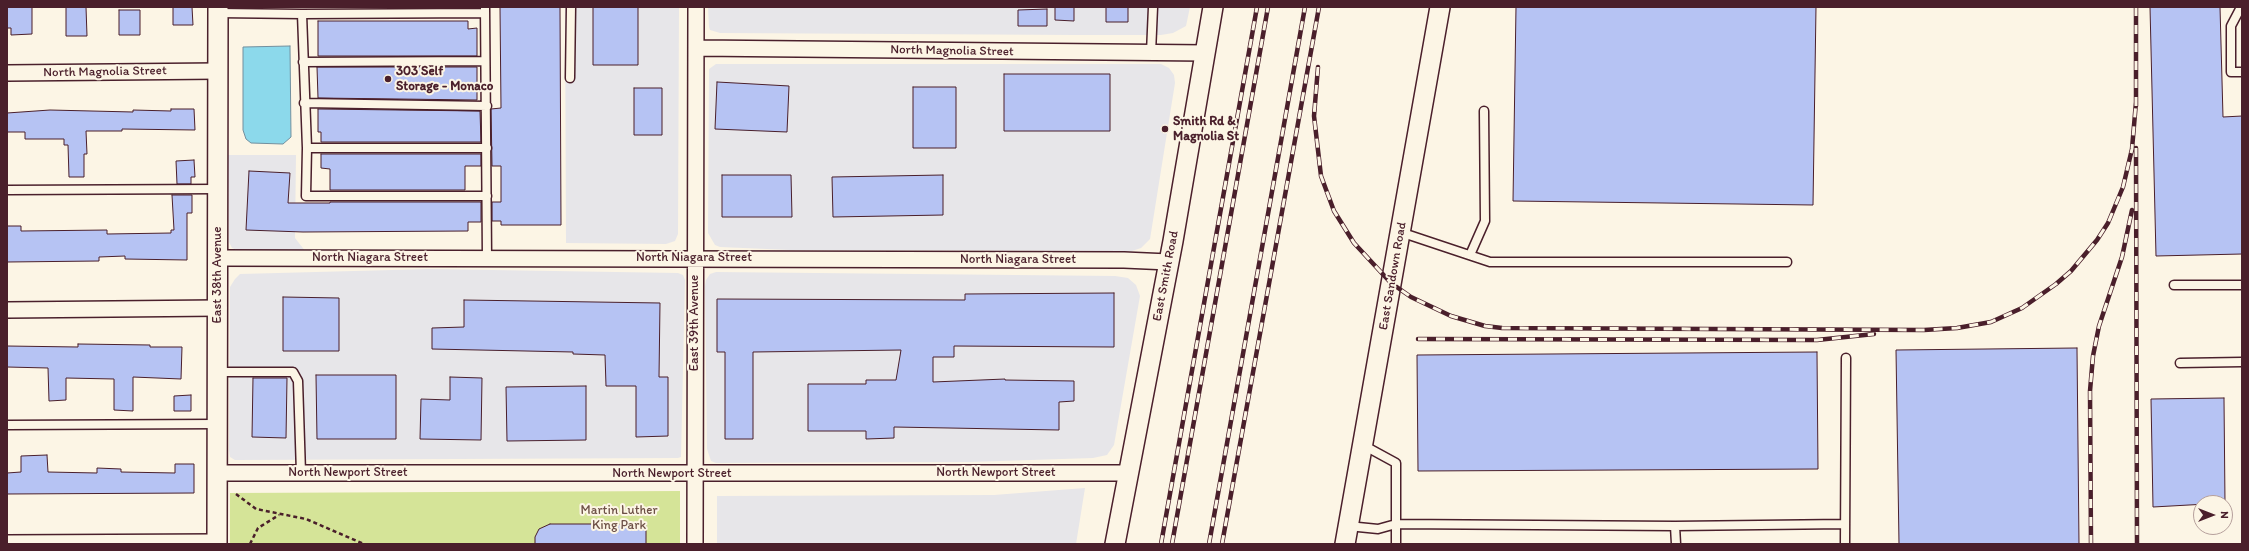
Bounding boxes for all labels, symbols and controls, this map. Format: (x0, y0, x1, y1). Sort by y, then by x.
street label: North Magnolia Street (890, 42, 1014, 60)
street label: North Magnolia Street (43, 63, 167, 81)
place label: 303 Self Storage - Monaco (396, 64, 493, 95)
marker: 303 Self Storage - Monaco (383, 74, 393, 84)
place label: Smith Rd & Magnolia St (1173, 114, 1239, 145)
marker: Smith Rd & Magnolia St (1160, 124, 1170, 134)
street label: East Sandown Road (1376, 221, 1410, 331)
street label: East 38th Avenue (210, 227, 226, 323)
street label: East Smith Road (1150, 229, 1182, 323)
street label: North Niagara Street (312, 250, 428, 266)
street label: North Niagara Street (636, 250, 752, 266)
street label: North Niagara Street (960, 252, 1076, 268)
street label: East 39th Avenue (687, 275, 703, 371)
street label: North Newport Street (288, 465, 408, 481)
street label: North Newport Street (936, 465, 1056, 481)
street label: North Newport Street (612, 466, 732, 482)
north arrow (2193, 495, 2233, 535)
park label: Martin Luther King Park (580, 503, 658, 534)
text: N (2218, 511, 2231, 519)

